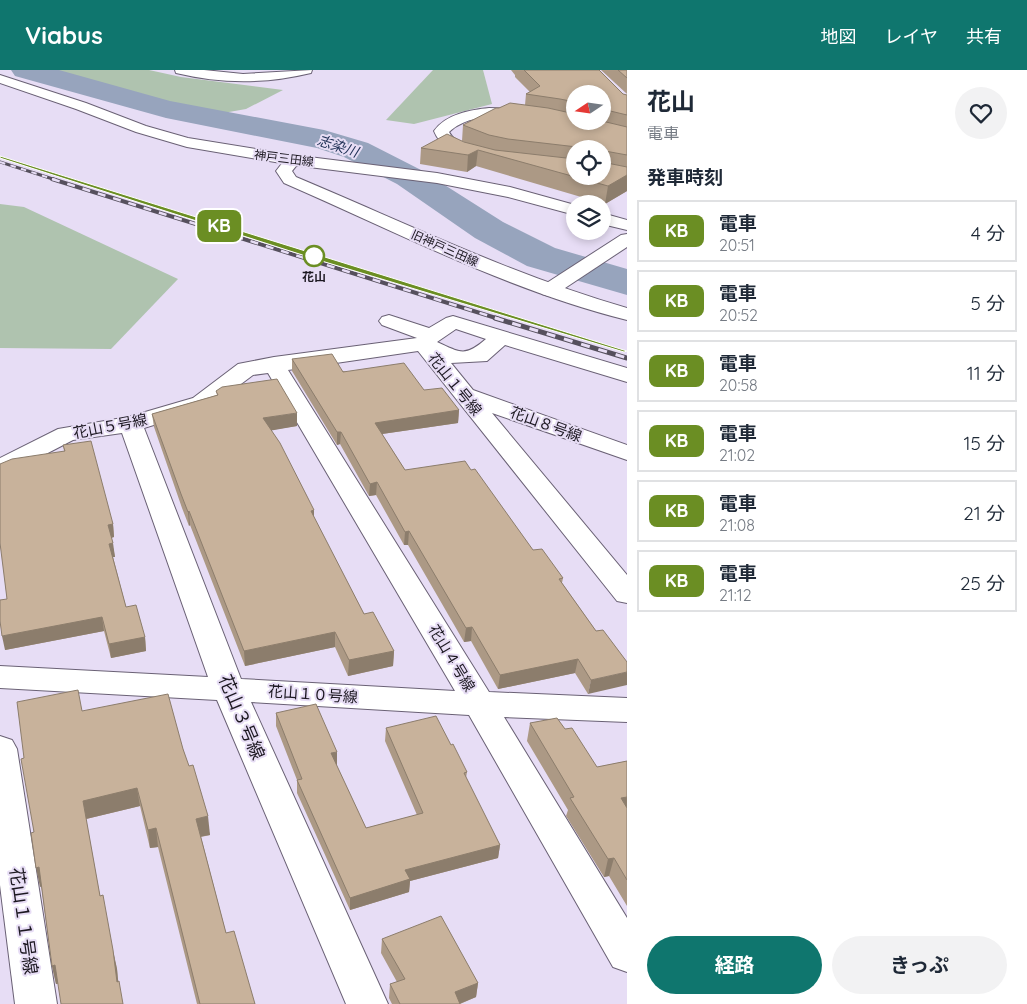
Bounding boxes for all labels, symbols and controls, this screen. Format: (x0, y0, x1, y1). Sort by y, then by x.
text: Viabus (25, 20, 103, 50)
text: 地図 (821, 25, 857, 48)
text: レイヤ (885, 25, 938, 48)
text: 共有 (966, 25, 1002, 48)
north arrow (566, 85, 611, 130)
map controls (566, 85, 611, 240)
text: 花山 (647, 86, 695, 116)
button: heart (955, 87, 1007, 139)
text: 電車 (647, 123, 679, 143)
water label: 志染川 (315, 131, 363, 162)
button: locate (566, 140, 611, 185)
street label: 神戸三田線 (253, 147, 315, 169)
text: 発車時刻 (647, 165, 723, 189)
button: layers (566, 195, 611, 240)
line badge: KB (196, 210, 242, 242)
text: 電車 (719, 211, 757, 235)
text: KB (207, 214, 231, 237)
text: KB (665, 219, 688, 242)
text: 4 分 (971, 221, 1005, 245)
street label: 旧神戸三田線 (409, 227, 481, 269)
text: 20:51 (719, 235, 755, 255)
marker: 花山 (303, 245, 325, 267)
place label: 花山 (302, 269, 326, 284)
text: 電車 (719, 281, 757, 305)
text: KB (665, 289, 688, 312)
text: 5 分 (970, 291, 1005, 315)
text: 20:52 (719, 305, 758, 325)
street label: 花山１号線 (424, 349, 486, 419)
text: 電車 (719, 351, 757, 375)
text: KB (665, 359, 688, 382)
text: 11 分 (967, 361, 1005, 385)
text: 20:58 (719, 375, 758, 395)
street label: 花山８号線 (508, 402, 584, 446)
street label: 花山５号線 (71, 410, 149, 442)
text: 電車 (719, 421, 757, 445)
text: KB (665, 429, 688, 452)
text: 15 分 (963, 431, 1005, 455)
text: 21:02 (719, 445, 755, 465)
text: 電車 (719, 491, 757, 515)
text: KB (665, 499, 688, 522)
text: 21 分 (963, 501, 1005, 525)
text: 21:08 (719, 515, 755, 535)
text: 電車 (719, 561, 757, 585)
text: KB (665, 569, 688, 592)
text: 25 分 (960, 571, 1005, 595)
text: 21:12 (719, 585, 752, 605)
street label: 花山４号線 (425, 621, 479, 695)
street label: 花山３号線 (214, 671, 270, 763)
street label: 花山１０号線 (267, 681, 359, 707)
street label: 花山１１号線 (5, 866, 43, 976)
button: 経路 (647, 936, 822, 994)
button: きっぷ (832, 936, 1007, 994)

